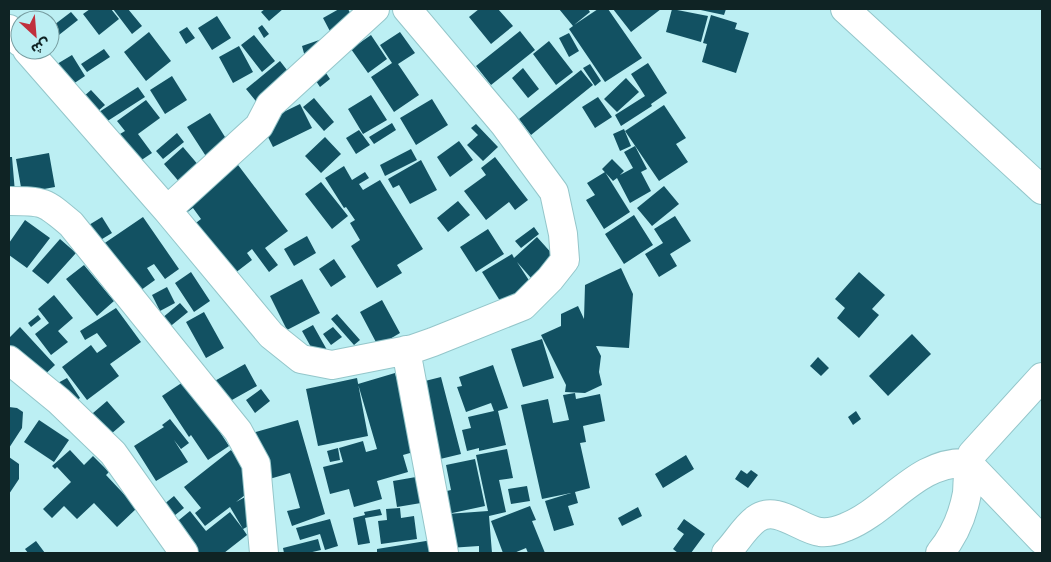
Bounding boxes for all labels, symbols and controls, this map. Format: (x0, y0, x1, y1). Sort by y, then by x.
north arrow (10, 10, 60, 60)
text: ش (29, 35, 53, 59)

